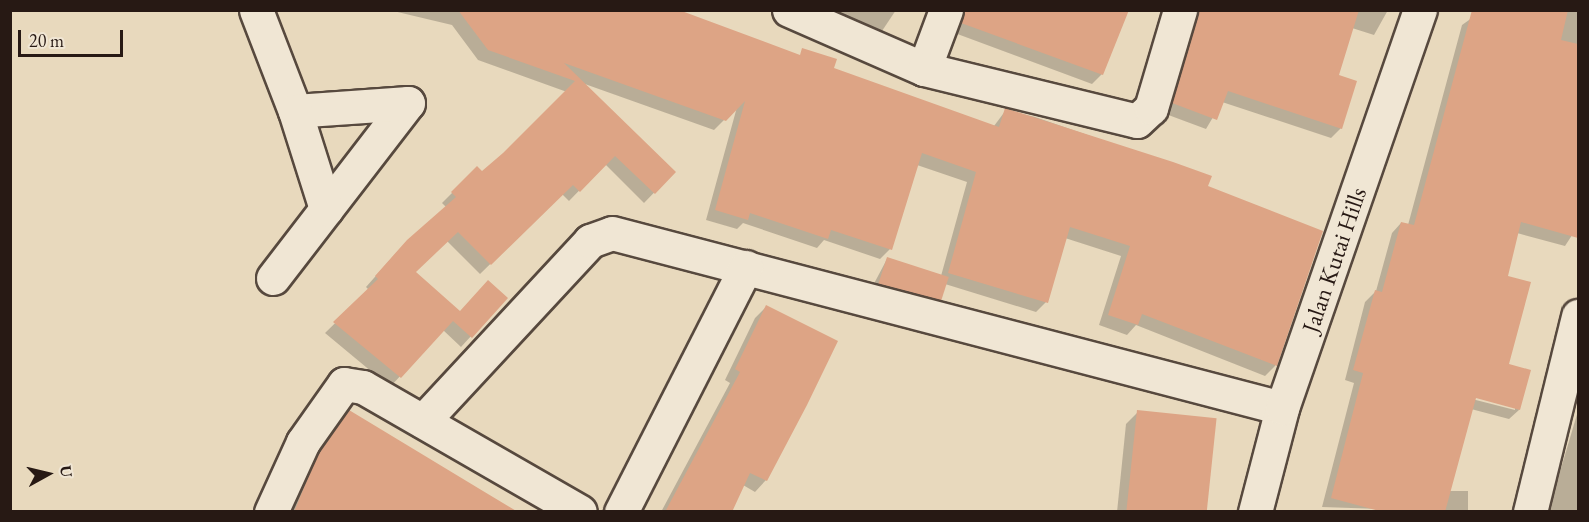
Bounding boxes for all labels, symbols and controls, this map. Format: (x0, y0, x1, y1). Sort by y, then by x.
scale bar (21, 18, 126, 56)
text: 20 m (29, 29, 64, 52)
street label: Jalan Kutai Hills (1296, 183, 1372, 337)
north arrow (18, 444, 78, 504)
text: U (55, 464, 78, 479)

